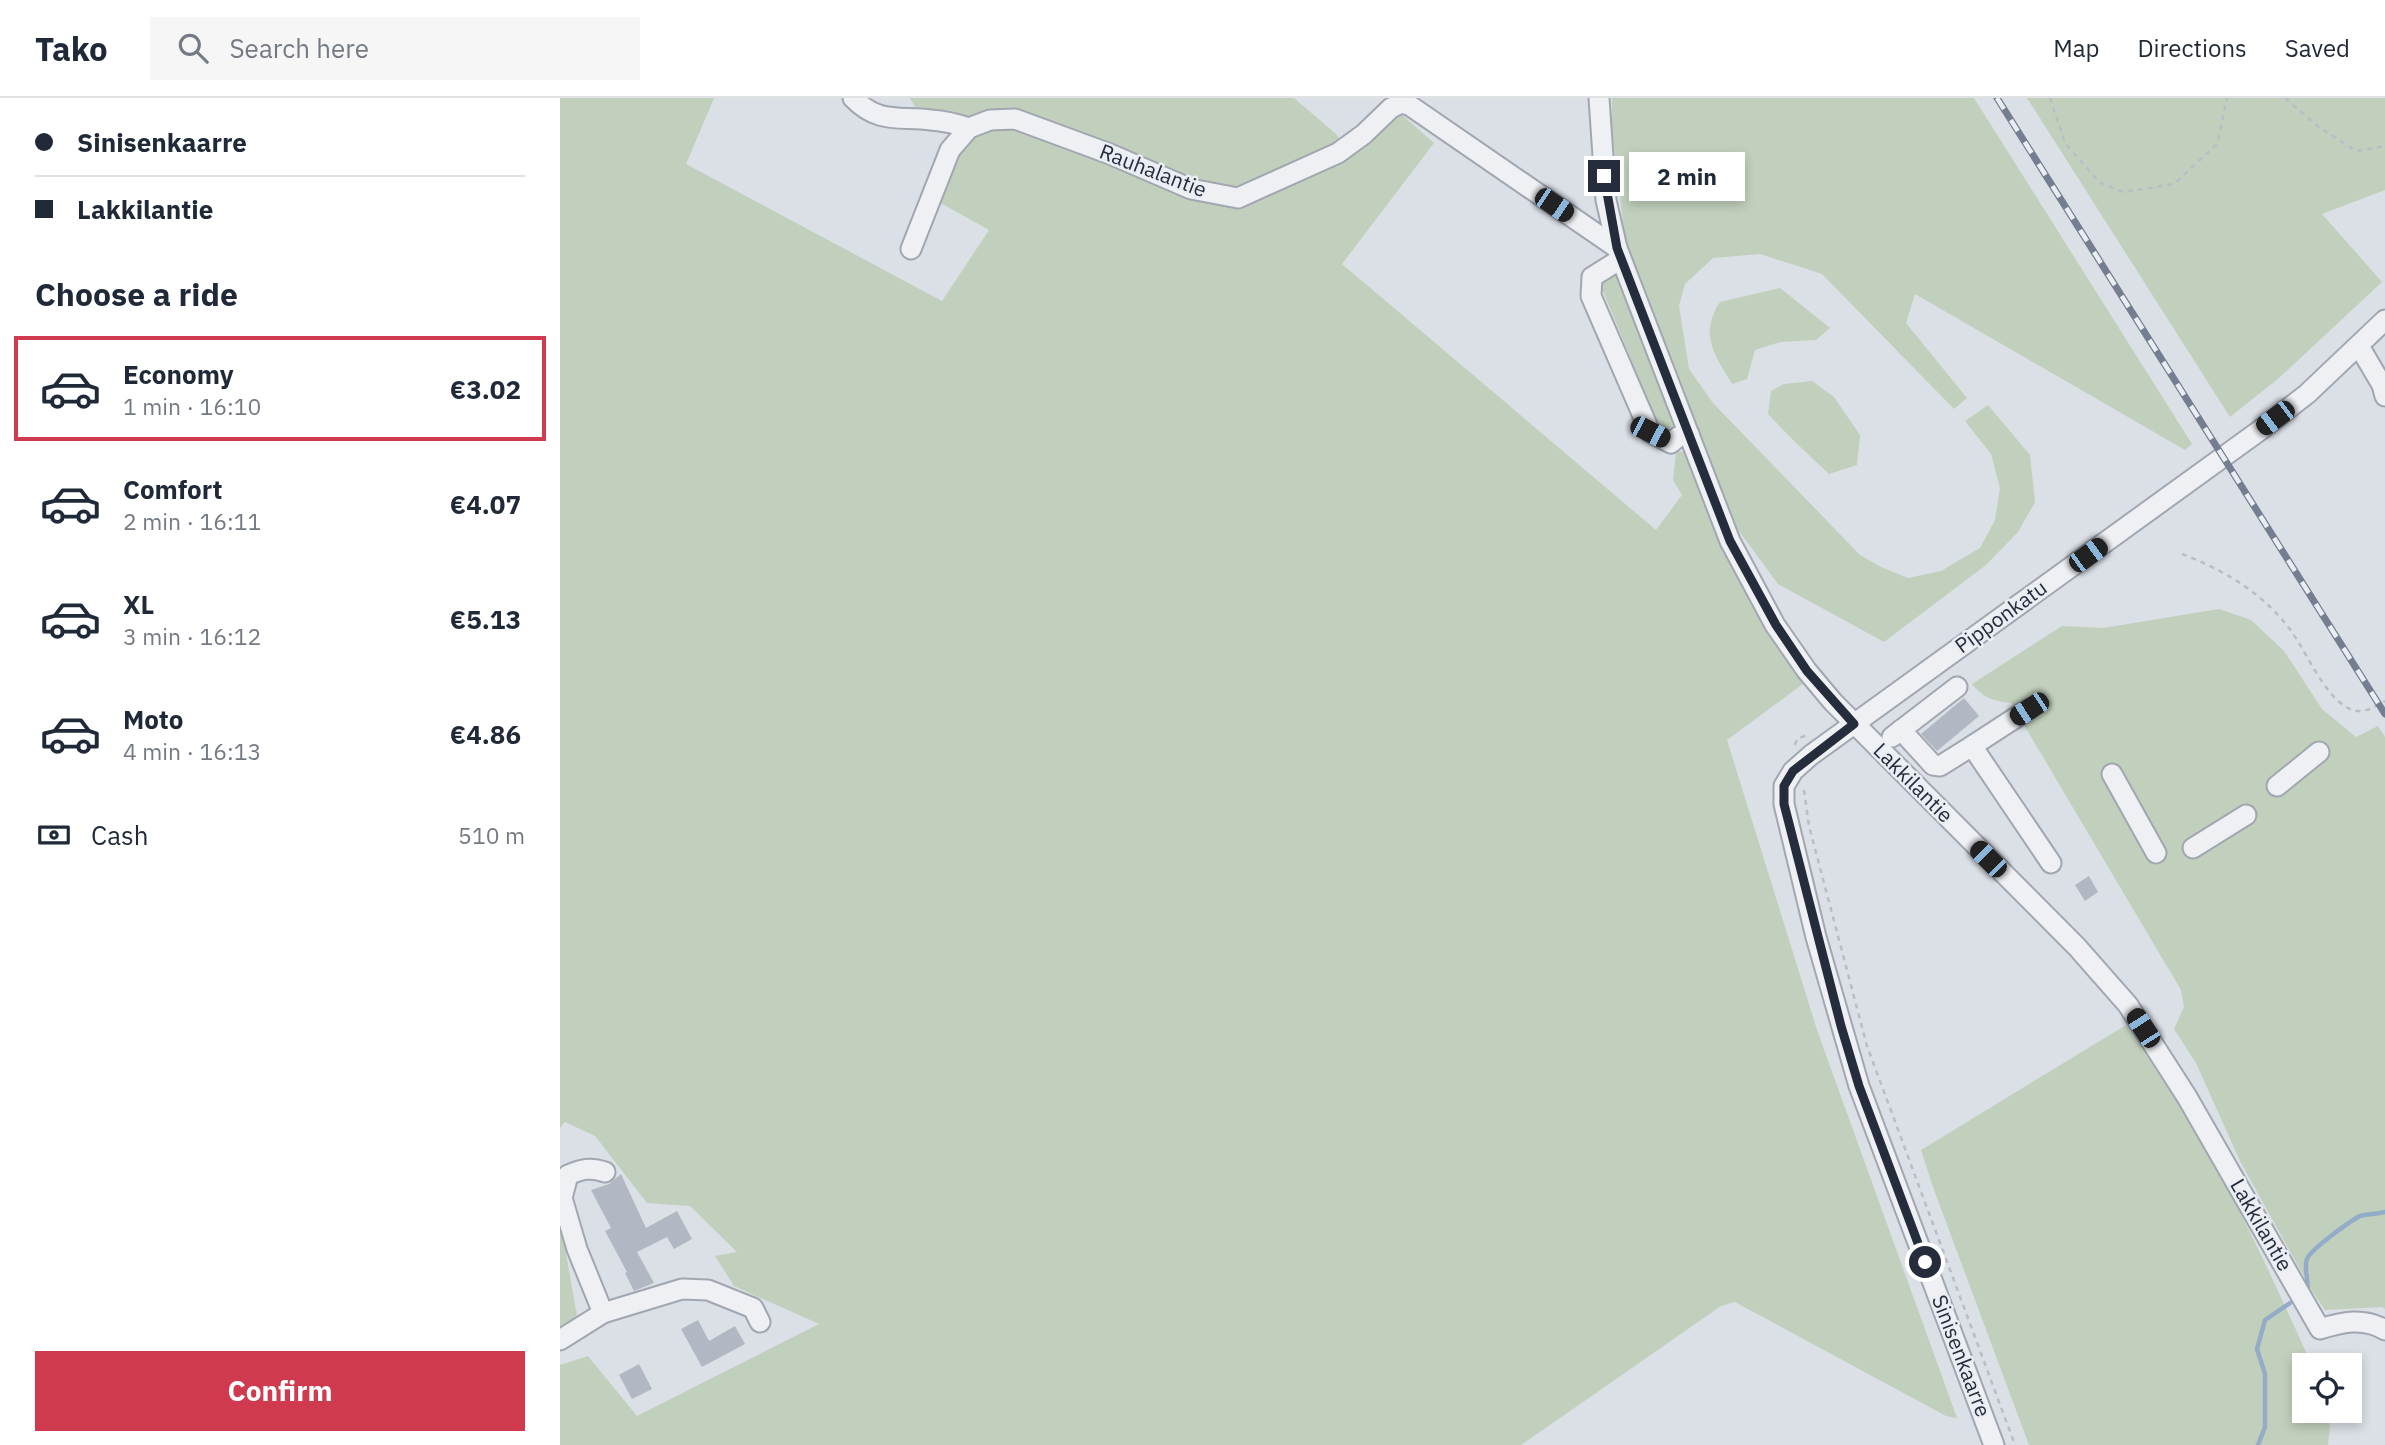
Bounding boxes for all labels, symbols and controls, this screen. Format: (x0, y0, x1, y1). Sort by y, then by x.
search box (150, 17, 640, 80)
text: Tako (35, 27, 108, 70)
icon: search (174, 29, 212, 67)
text: Search here (230, 31, 369, 65)
text: Map (2053, 32, 2099, 64)
text: Directions (2137, 32, 2247, 64)
text: Saved (2285, 32, 2350, 64)
text: Sinisenkaarre (77, 125, 247, 159)
street label: Rauhalantie (1096, 137, 1211, 203)
callout: 2 min (1628, 152, 1744, 200)
route end (1588, 160, 1620, 192)
text: 2 min (1657, 161, 1717, 191)
car (1531, 185, 1578, 225)
text: Lakkilantie (77, 192, 213, 226)
text: Choose a ride (35, 273, 238, 315)
icon: car (39, 357, 102, 420)
text: Economy (123, 357, 234, 391)
text: €3.02 (450, 372, 521, 406)
text: 1 min · 16:10 (123, 391, 261, 421)
car (2252, 397, 2299, 439)
car (1627, 413, 1674, 451)
icon: car (39, 472, 102, 535)
text: Comfort (123, 472, 222, 506)
text: €4.07 (450, 487, 521, 521)
text: 2 min · 16:11 (123, 506, 261, 536)
car (2065, 534, 2112, 576)
street label: Pipponkatu (1949, 573, 2052, 659)
icon: car (39, 587, 102, 650)
text: XL (123, 587, 154, 621)
text: €5.13 (450, 602, 521, 636)
text: 3 min · 16:12 (123, 621, 261, 651)
car (2006, 689, 2053, 729)
icon: car (39, 702, 102, 765)
text: Moto (123, 702, 183, 736)
text: €4.86 (450, 717, 521, 751)
text: 4 min · 16:13 (123, 736, 261, 766)
street label: Lakkilantie (1868, 736, 1960, 828)
icon: cash (35, 816, 73, 854)
text: Cash (91, 818, 148, 852)
text: 510 m (458, 820, 525, 850)
car (1966, 837, 2011, 881)
car (2123, 1005, 2164, 1051)
street label: Lakkilantie (2224, 1173, 2300, 1276)
route start (1909, 1246, 1941, 1278)
street label: Sinisenkaarre (1926, 1291, 1998, 1421)
button: Confirm (35, 1351, 525, 1431)
map controls (2292, 1353, 2362, 1423)
button: locate (2292, 1353, 2362, 1423)

